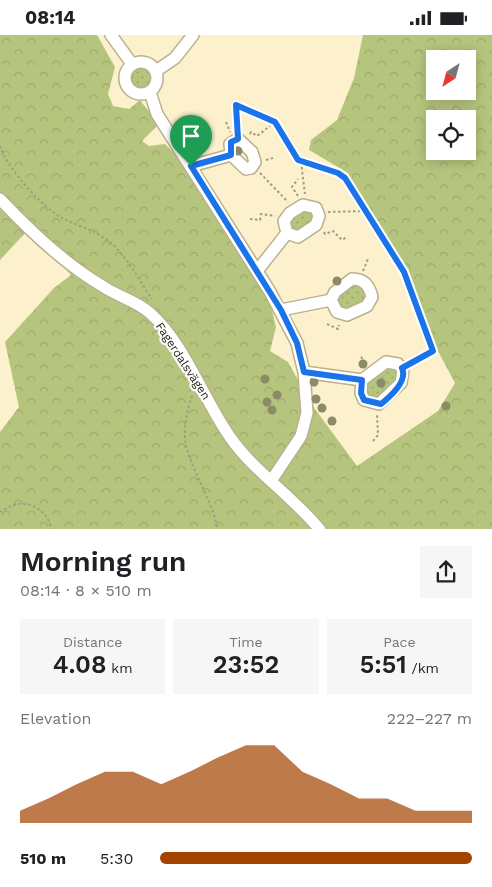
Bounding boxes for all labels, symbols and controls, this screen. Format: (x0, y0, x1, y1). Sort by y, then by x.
text: 08:14 (25, 6, 75, 29)
north arrow (426, 50, 476, 100)
map controls (426, 50, 476, 160)
button: locate (426, 110, 476, 160)
pin (170, 115, 212, 166)
icon: arrive (177, 122, 205, 150)
street label: Fagerdalsvägen (153, 320, 213, 402)
text: Morning run (20, 545, 186, 578)
button: share (420, 546, 472, 598)
text: 08:14 · 8 × 510 m (20, 581, 152, 600)
text: Distance (63, 634, 122, 650)
text: Time (229, 634, 263, 650)
text: Pace (383, 634, 416, 650)
text: 4.08 (53, 650, 107, 679)
text: 23:52 (213, 650, 279, 679)
text: 5:51 (360, 650, 407, 679)
text: km (107, 660, 133, 676)
text: /km (407, 660, 439, 676)
text: Elevation (20, 709, 91, 728)
text: 222–227 m (387, 709, 472, 728)
text: 510 m (20, 849, 66, 868)
text: 5:30 (100, 849, 133, 868)

